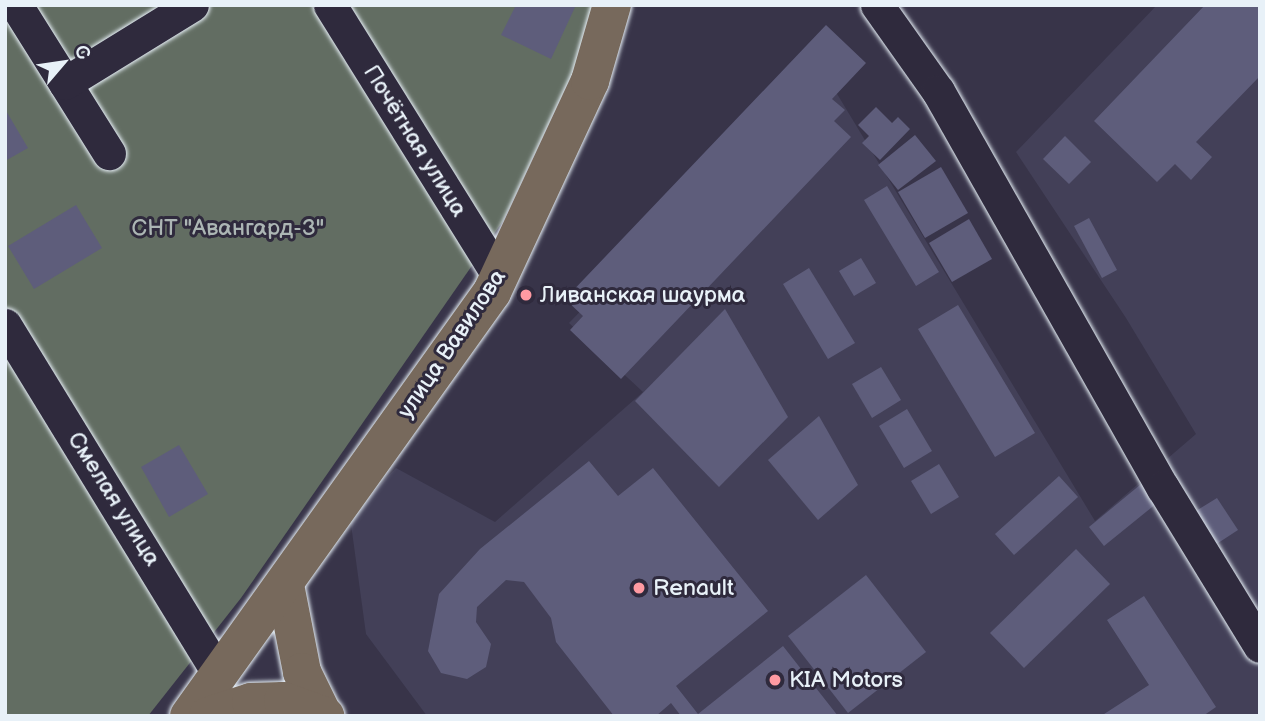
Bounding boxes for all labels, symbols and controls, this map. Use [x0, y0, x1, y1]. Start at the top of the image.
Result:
north arrow [28, 28, 98, 98]
text: С [69, 41, 95, 64]
street label: Почётная улица [357, 60, 473, 222]
park label: СНТ "Авангард-3" [132, 214, 324, 242]
street label: улица Вавилова [392, 264, 512, 424]
place label: Ливанская шаурма [540, 281, 745, 309]
marker: Ливанская шаурма [518, 287, 534, 303]
street label: Смелая улица [62, 427, 166, 571]
place label: Renault [653, 574, 734, 602]
marker: Renault [631, 580, 647, 596]
place label: KIA Motors [789, 666, 903, 694]
marker: KIA Motors [767, 672, 783, 688]

